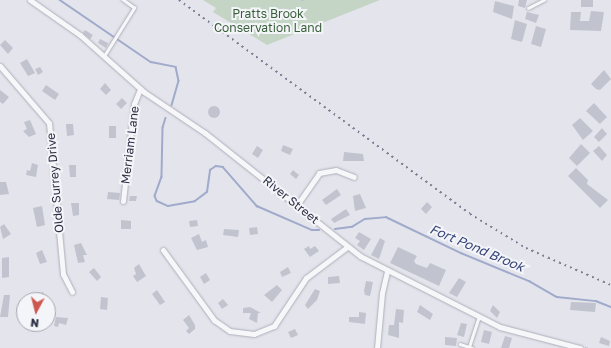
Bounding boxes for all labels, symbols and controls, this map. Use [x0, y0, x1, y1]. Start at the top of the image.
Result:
park label: Pratts Brook Conservation Land [214, 7, 322, 35]
street label: Merriam Lane [118, 105, 142, 185]
street label: Olde Surrey Drive [43, 132, 67, 234]
street label: River Street [260, 173, 322, 227]
water label: Fort Pond Brook [427, 221, 527, 275]
north arrow [16, 292, 56, 332]
text: N [30, 316, 40, 330]

